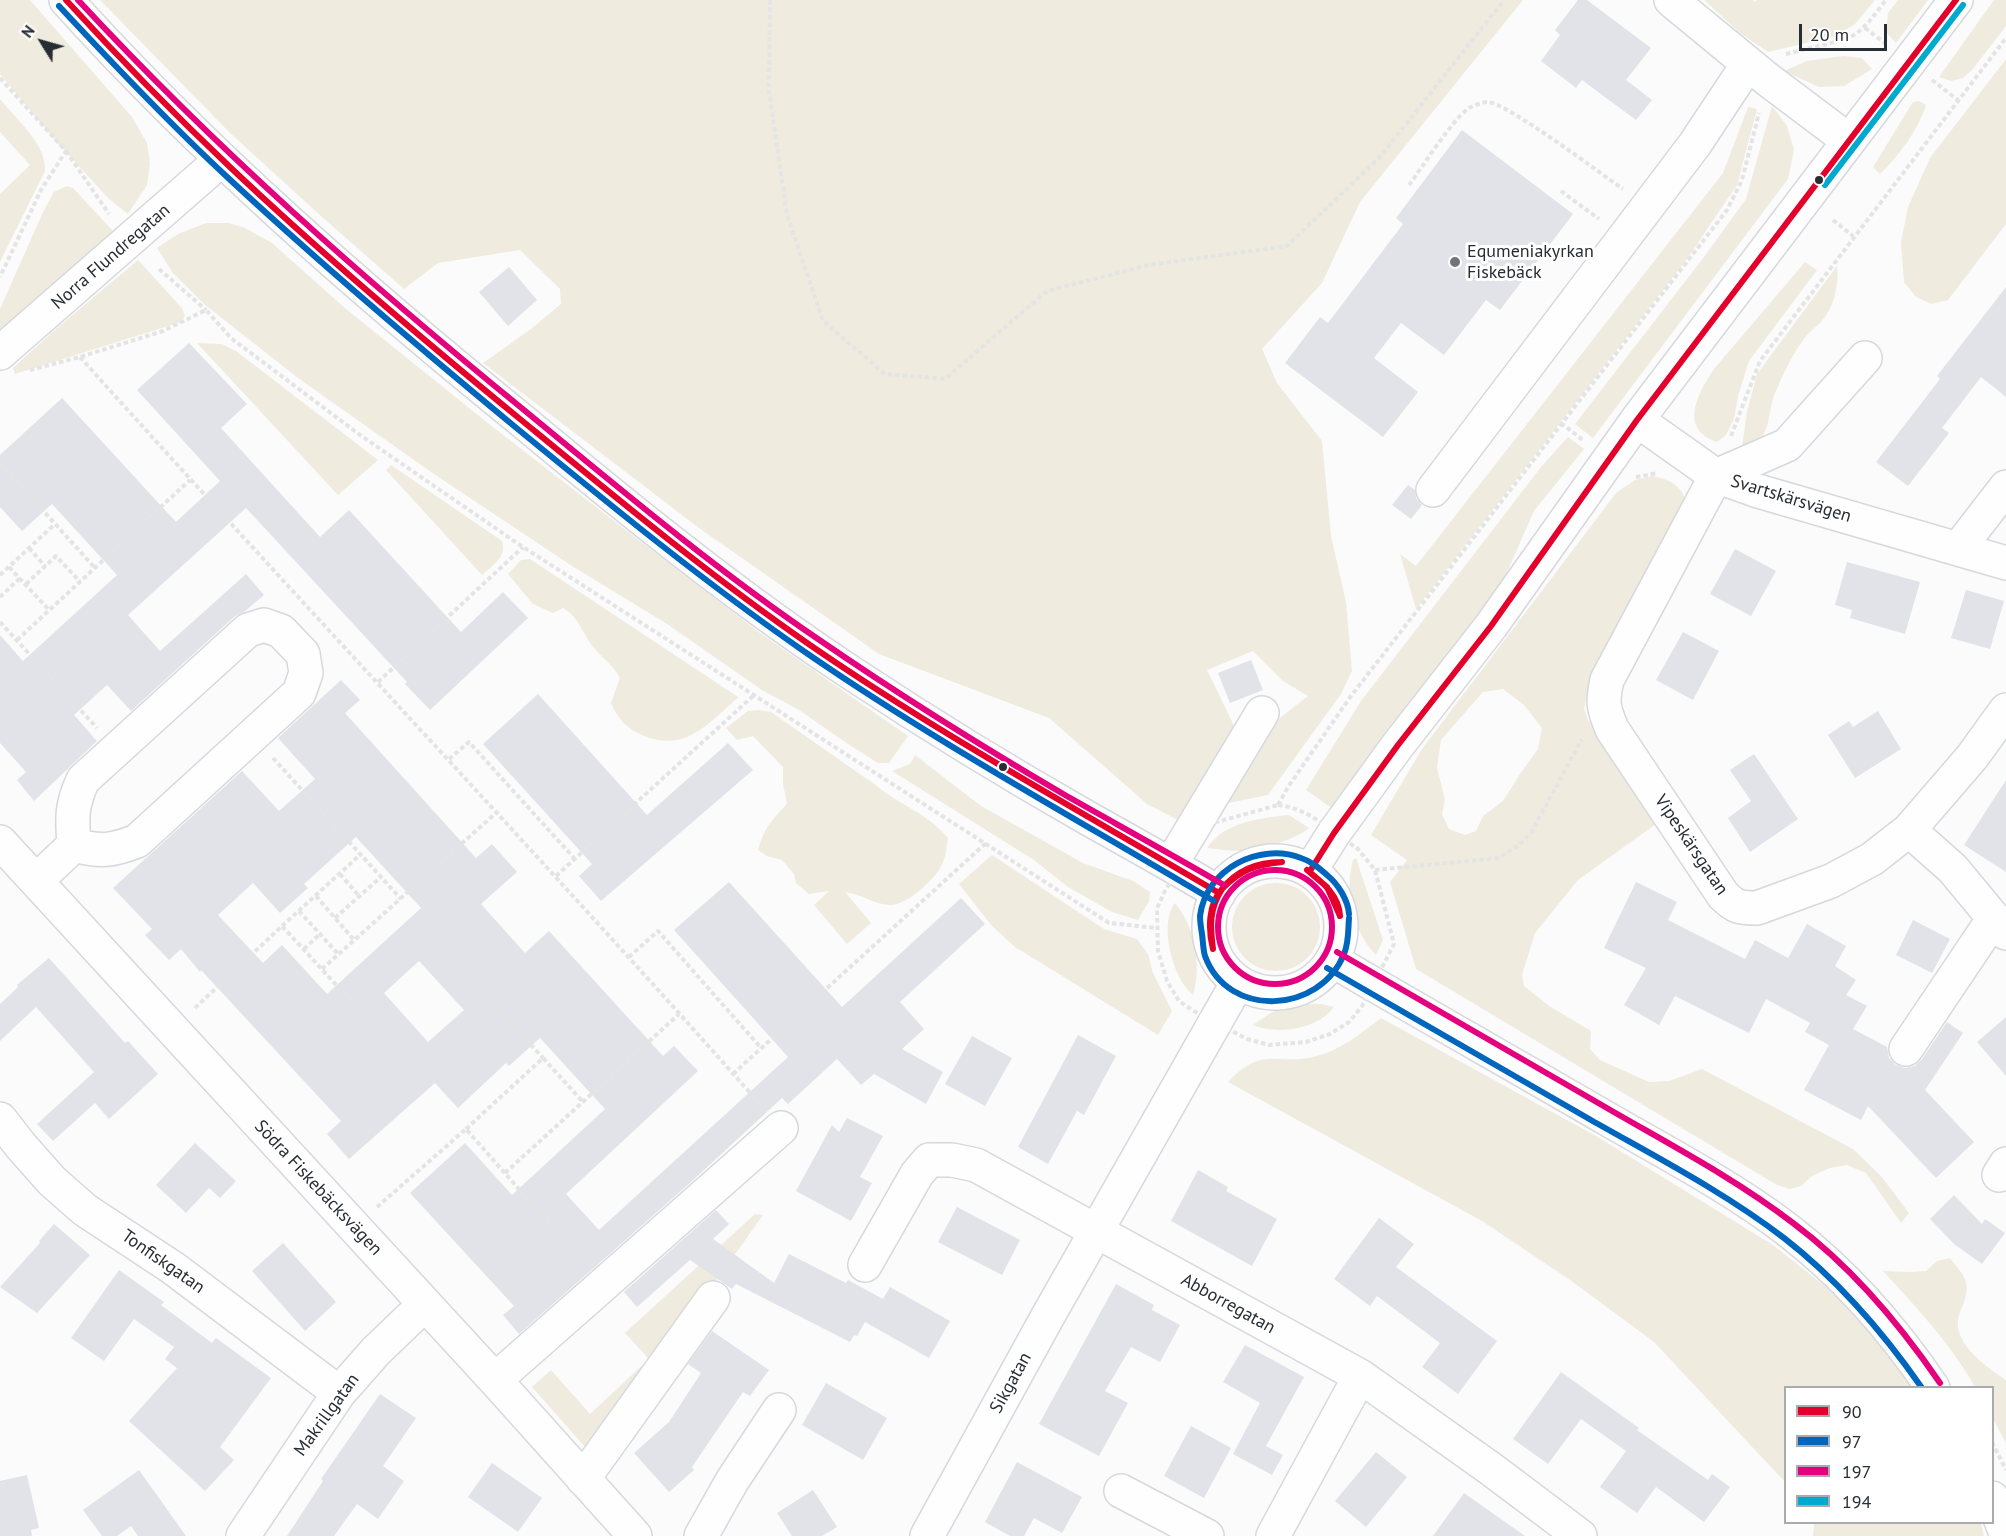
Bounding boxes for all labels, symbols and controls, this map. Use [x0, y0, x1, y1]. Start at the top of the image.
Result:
north arrow [12, 12, 72, 72]
scale bar [1802, 12, 1890, 50]
text: N [16, 21, 39, 41]
text: 20 m [1810, 23, 1849, 46]
unlabelled marker [1813, 174, 1825, 186]
street label: Norra Flundregatan [47, 200, 175, 314]
place label: Equmeniakyrkan Fiskebäck [1467, 241, 1594, 284]
marker: Equmeniakyrkan Fiskebäck [1448, 255, 1462, 269]
street label: Svartskärsvägen [1728, 470, 1854, 528]
unlabelled marker [997, 761, 1009, 773]
street label: Vipeskärsgatan [1650, 791, 1732, 899]
street label: Södra Fiskebäcksvägen [250, 1116, 386, 1260]
street label: Tonfiskgatan [117, 1226, 209, 1298]
street label: Abborregatan [1177, 1269, 1279, 1339]
street label: Sikgatan [985, 1349, 1037, 1417]
street label: Makrillgatan [290, 1370, 364, 1460]
legend [1784, 1386, 1994, 1524]
text: 90 [1842, 1400, 1862, 1423]
text: 97 [1842, 1430, 1862, 1453]
text: 197 [1842, 1460, 1871, 1483]
text: 194 [1842, 1490, 1871, 1513]

